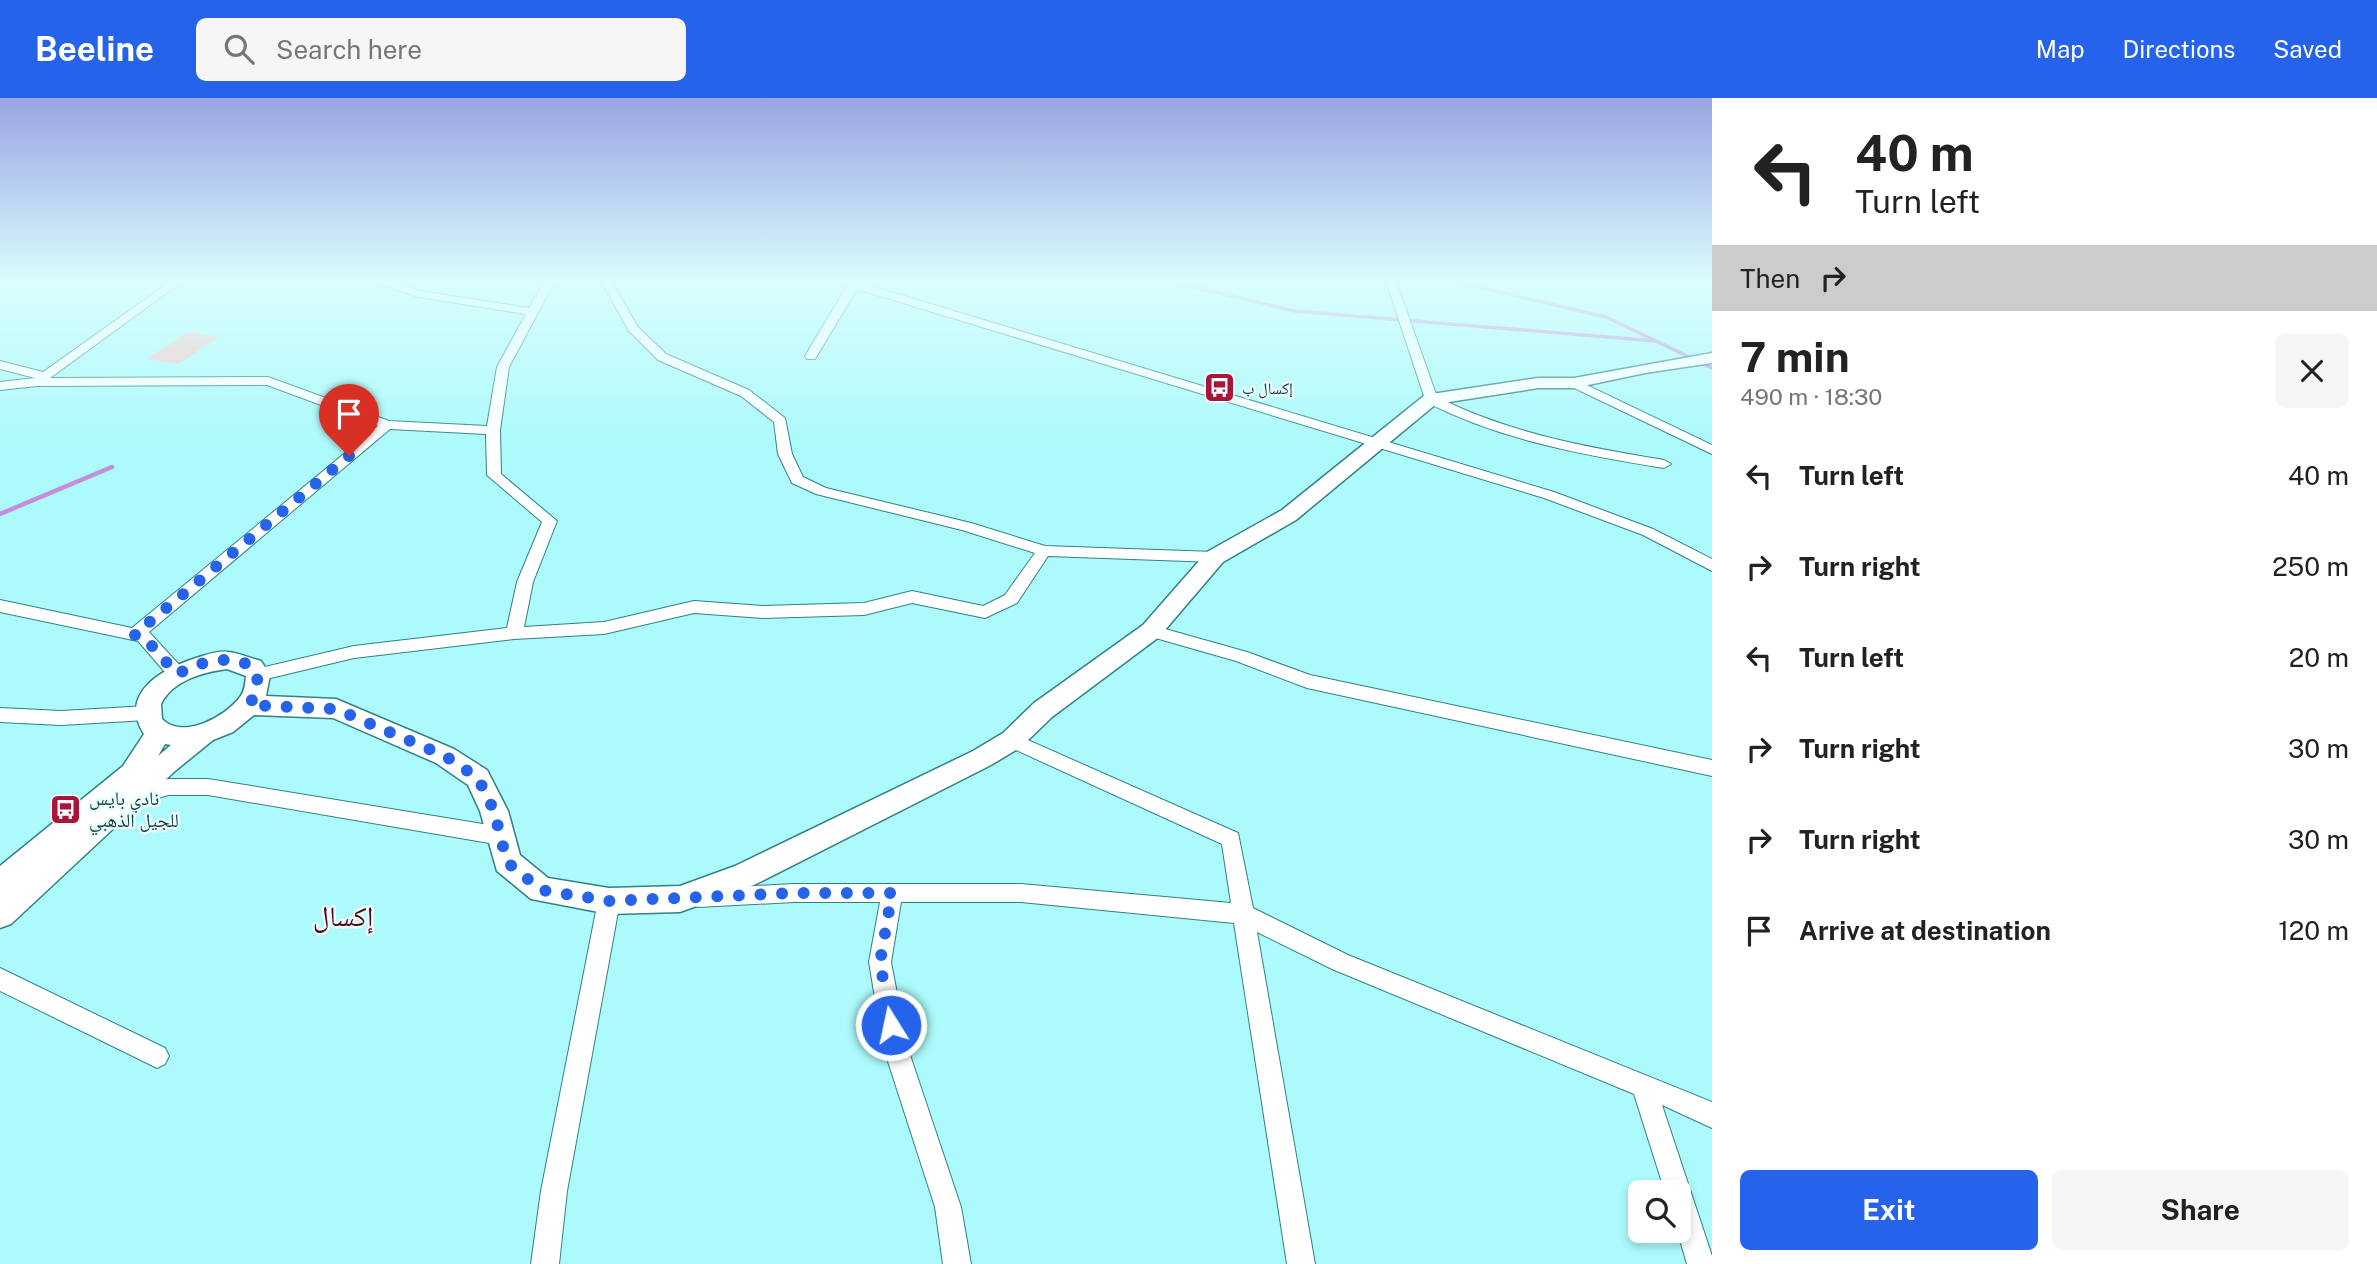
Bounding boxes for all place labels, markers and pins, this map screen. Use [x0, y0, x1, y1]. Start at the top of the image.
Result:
bus stop icon: إكسال ب [1202, 371, 1236, 405]
place label: إكسال ب [1242, 379, 1293, 399]
pin [319, 384, 379, 456]
place label: نادي بايس للجيل الذهبي [89, 787, 179, 836]
bus stop icon: نادي بايس للجيل الذهبي [49, 792, 83, 826]

